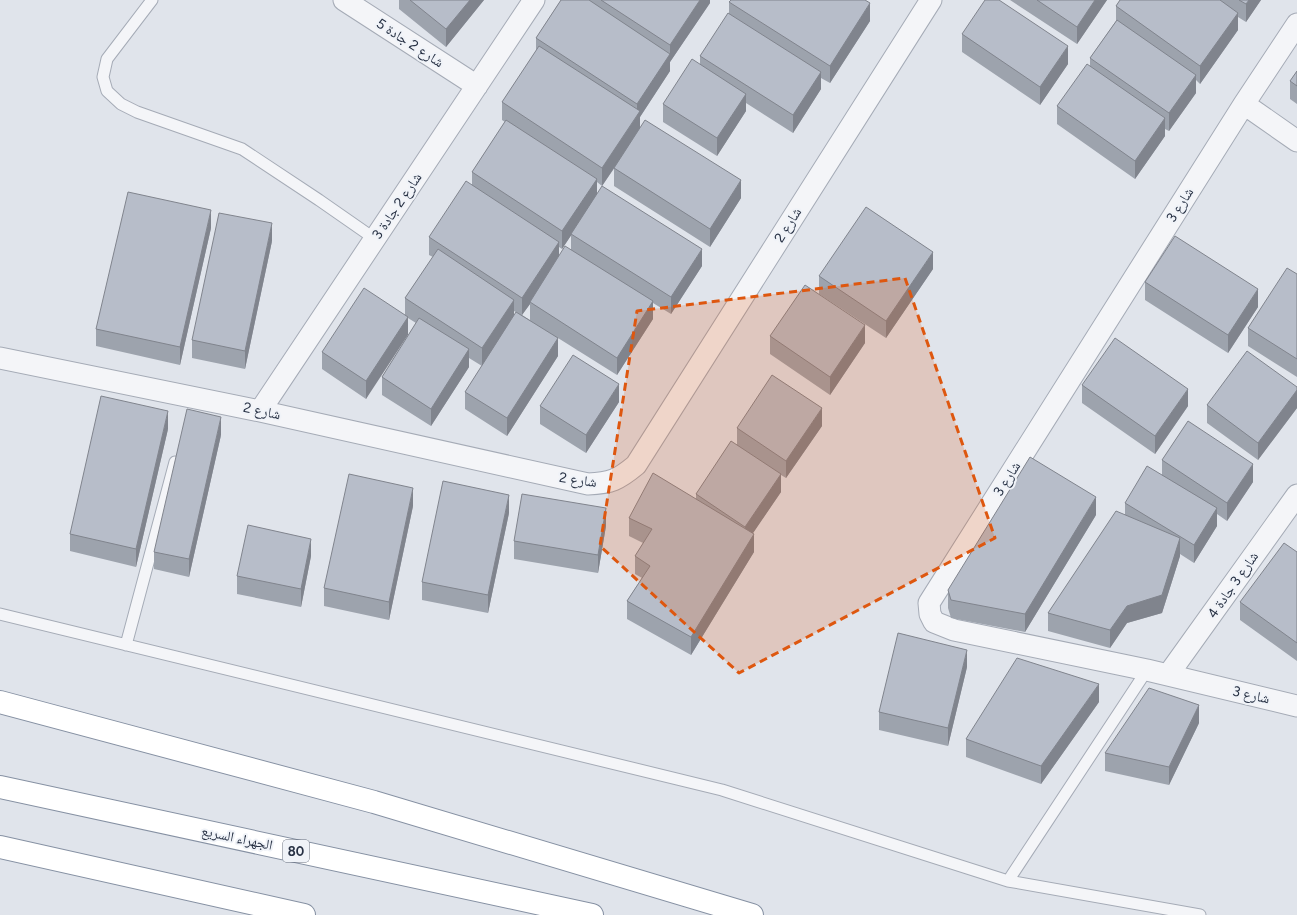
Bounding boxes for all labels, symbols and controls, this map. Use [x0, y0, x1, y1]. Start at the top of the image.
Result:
street label: شارع 2 جادة 5 [373, 15, 447, 72]
street label: شارع 2 جادة 3 [369, 170, 426, 243]
street label: شارع 3 [1163, 185, 1198, 226]
street label: شارع 2 [771, 204, 806, 246]
street label: شارع 2 [241, 399, 282, 424]
street label: شارع 3 [990, 459, 1025, 500]
street label: شارع 2 [558, 469, 598, 492]
street label: شارع 3 جادة 4 [1204, 548, 1263, 622]
street label: شارع 3 [1230, 682, 1271, 708]
street label: الجهراء السريع [200, 822, 274, 855]
road number: 80 [283, 840, 309, 862]

